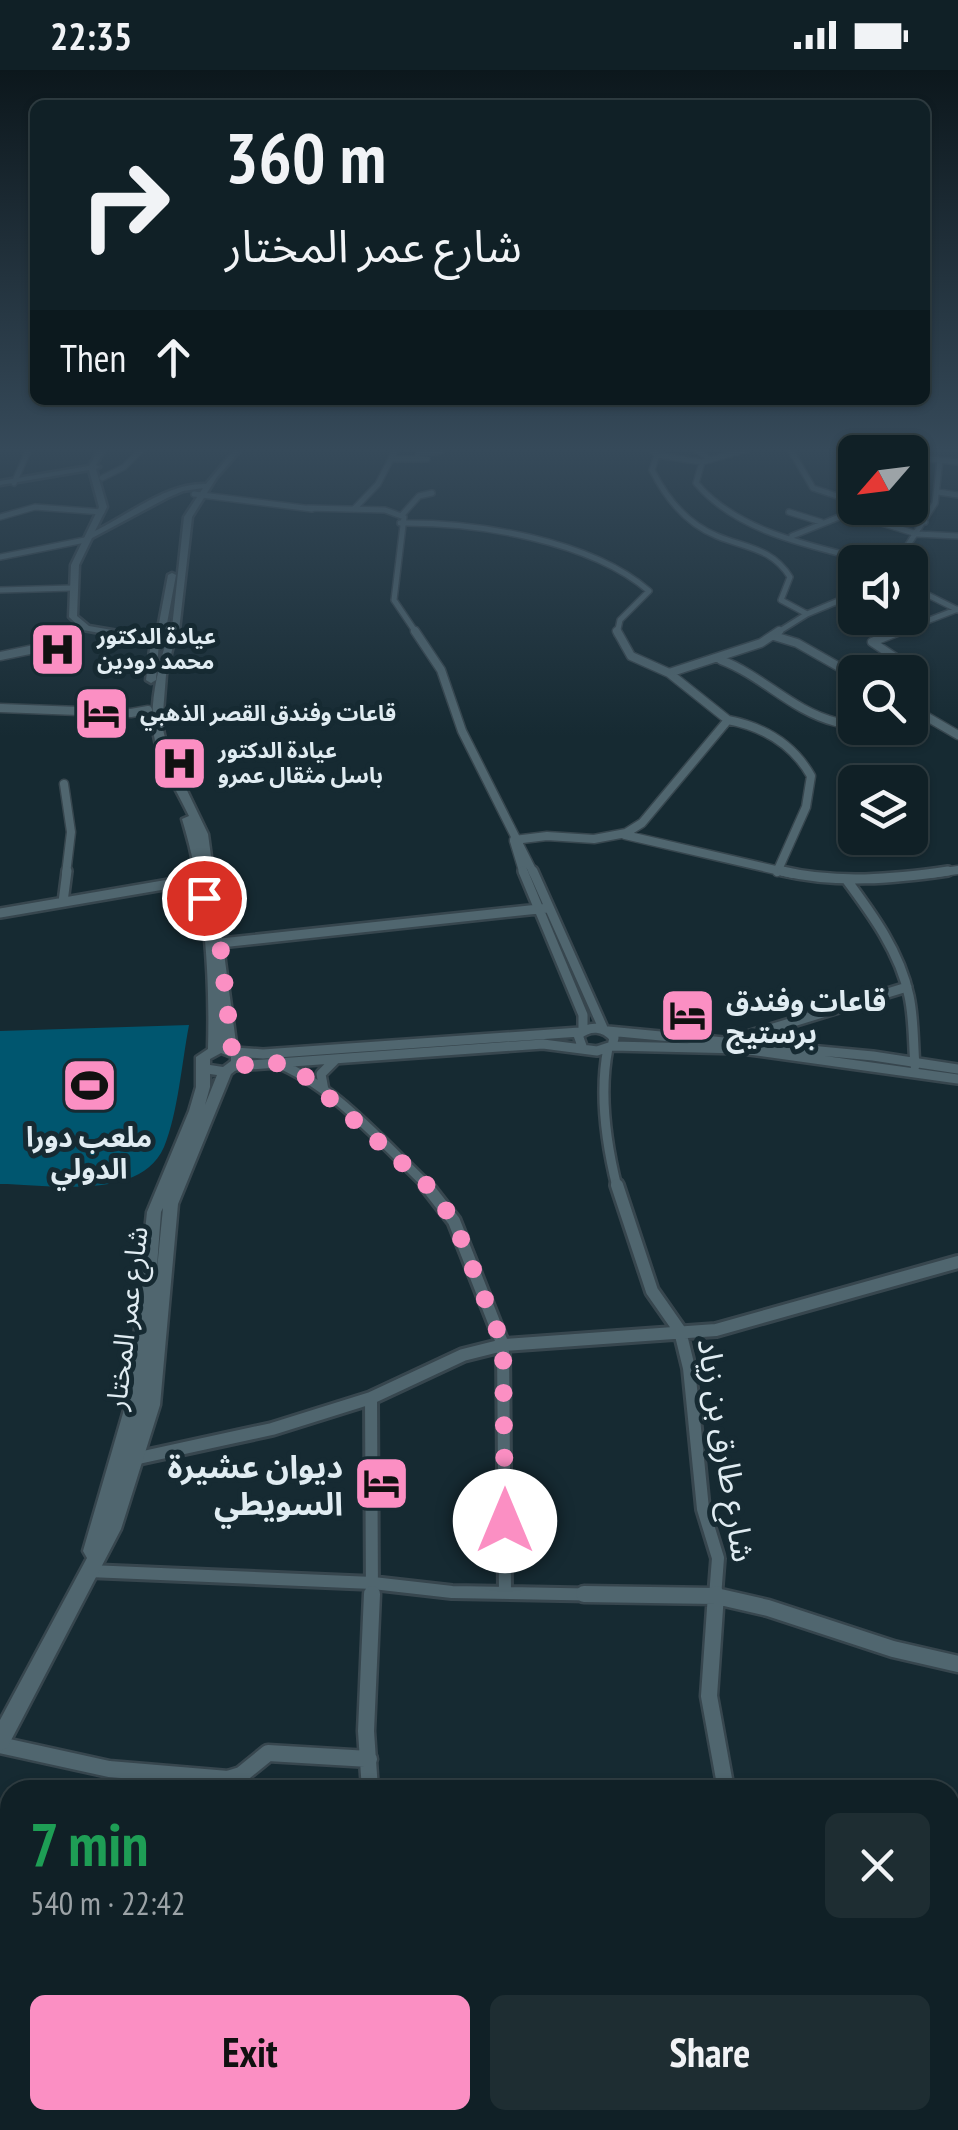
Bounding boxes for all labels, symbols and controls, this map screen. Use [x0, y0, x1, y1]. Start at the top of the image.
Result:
text: 22:35 [50, 11, 132, 60]
text: 360 m [225, 112, 386, 202]
icon: right [60, 140, 190, 270]
text: شارع عمر المختار [225, 216, 522, 274]
icon: ahead [146, 330, 201, 385]
text: Then [60, 333, 126, 382]
north arrow [838, 435, 928, 525]
map controls [838, 435, 928, 855]
button: sound [838, 545, 928, 635]
hospital icon: عيادة الدكتور محمد دودين [28, 619, 88, 679]
place label: عيادة الدكتور محمد دودين [96, 622, 216, 675]
button: search [838, 655, 928, 745]
hotel icon: قاعات وفندق القصر الذهبي [71, 683, 131, 743]
place label: قاعات وفندق القصر الذهبي [140, 699, 396, 731]
hospital icon: عيادة الدكتور باسل مثقال عمرو [149, 733, 209, 793]
place label: عيادة الدكتور باسل مثقال عمرو [217, 736, 383, 789]
button: layers [838, 765, 928, 855]
pin [162, 856, 247, 941]
icon: arrive [177, 871, 232, 926]
place label: قاعات وفندق برستيج [726, 982, 886, 1054]
hotel icon: قاعات وفندق برستيج [657, 986, 717, 1046]
sports icon: ملعب دورا الدولي [59, 1055, 119, 1115]
place label: ملعب دورا الدولي [26, 1118, 152, 1191]
street label: شارع عمر المختار [96, 1224, 159, 1413]
street label: شارع طارق بن زياد [685, 1335, 765, 1566]
place label: ديوان عشيرة السويطي [167, 1445, 343, 1529]
hotel icon: ديوان عشيرة السويطي [352, 1454, 412, 1514]
position arrow [453, 1469, 557, 1573]
text: 7 min [30, 1805, 149, 1883]
button: close [825, 1813, 930, 1918]
text: 540 m · 22:42 [30, 1882, 185, 1924]
button: Exit [30, 1995, 470, 2110]
button: Share [490, 1995, 930, 2110]

